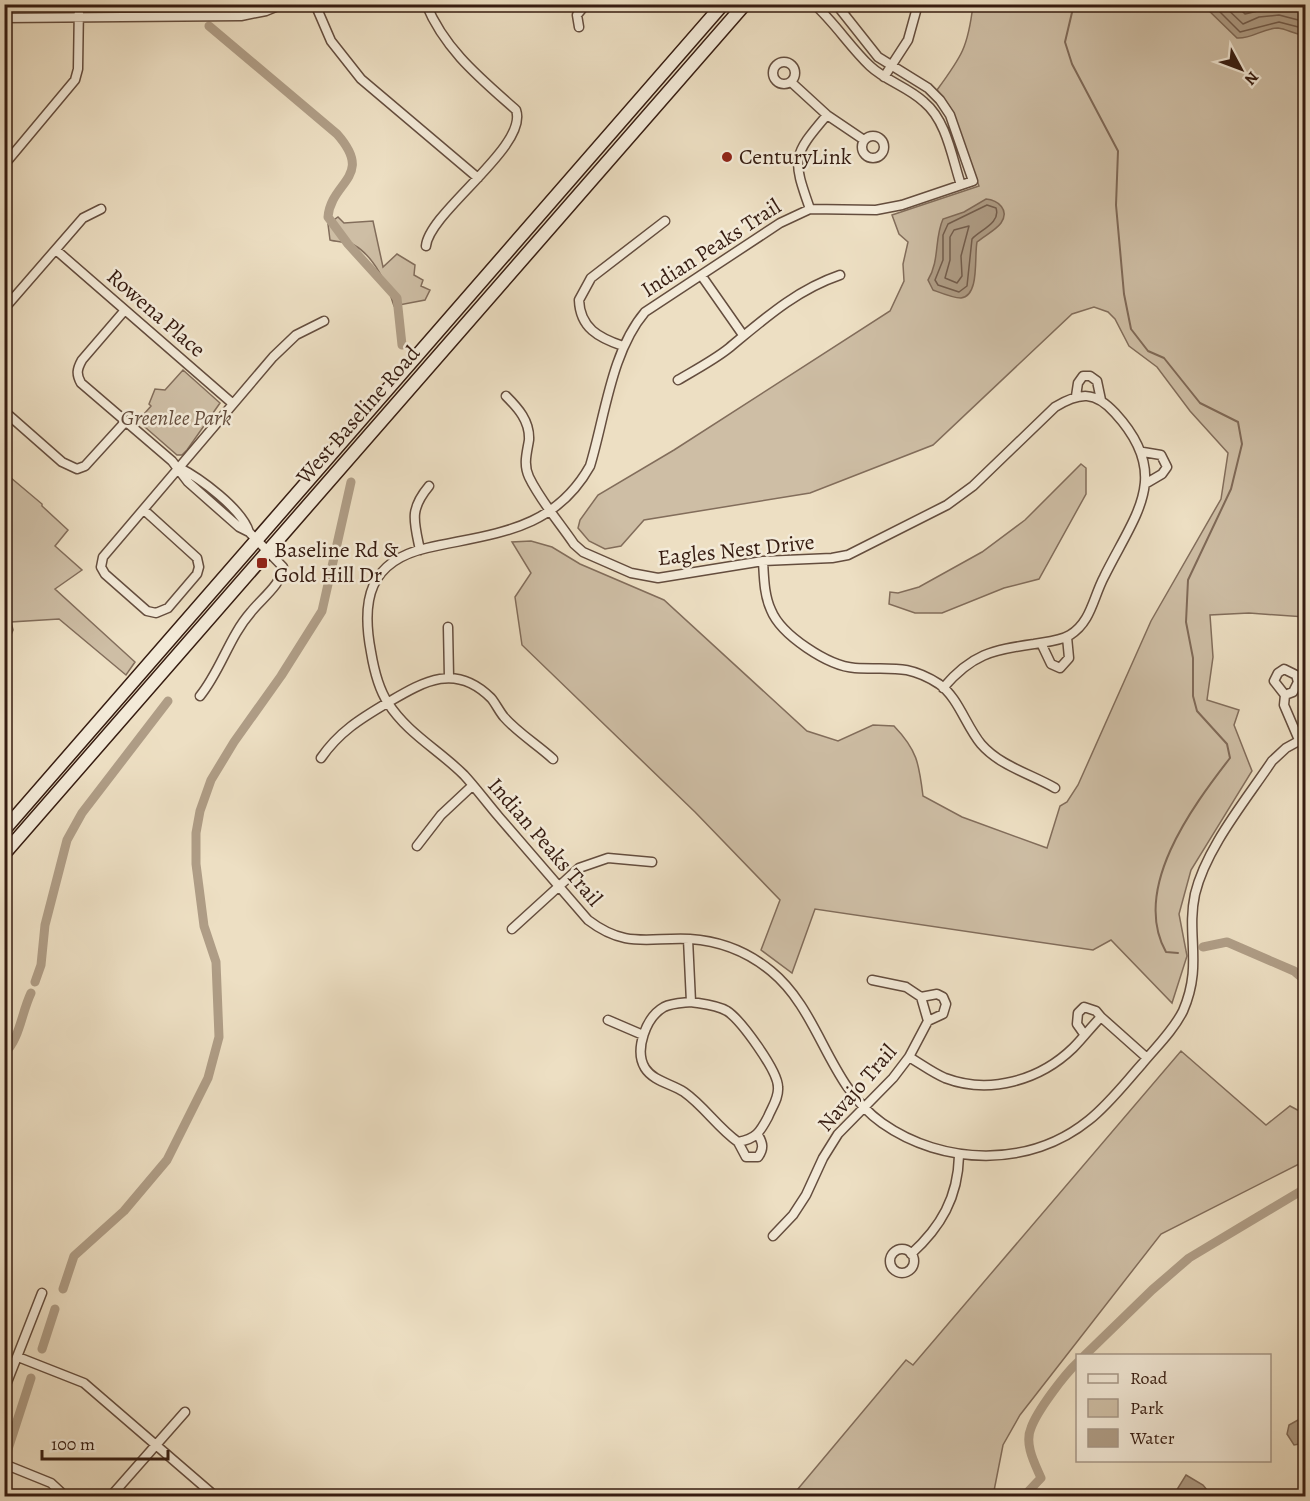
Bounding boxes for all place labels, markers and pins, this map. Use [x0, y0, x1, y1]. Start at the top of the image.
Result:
place label: CenturyLink [739, 142, 852, 172]
marker: CenturyLink [720, 150, 734, 164]
place label: Baseline Rd & Gold Hill Dr [274, 535, 399, 590]
marker: Baseline Rd & Gold Hill Dr [255, 556, 269, 570]

